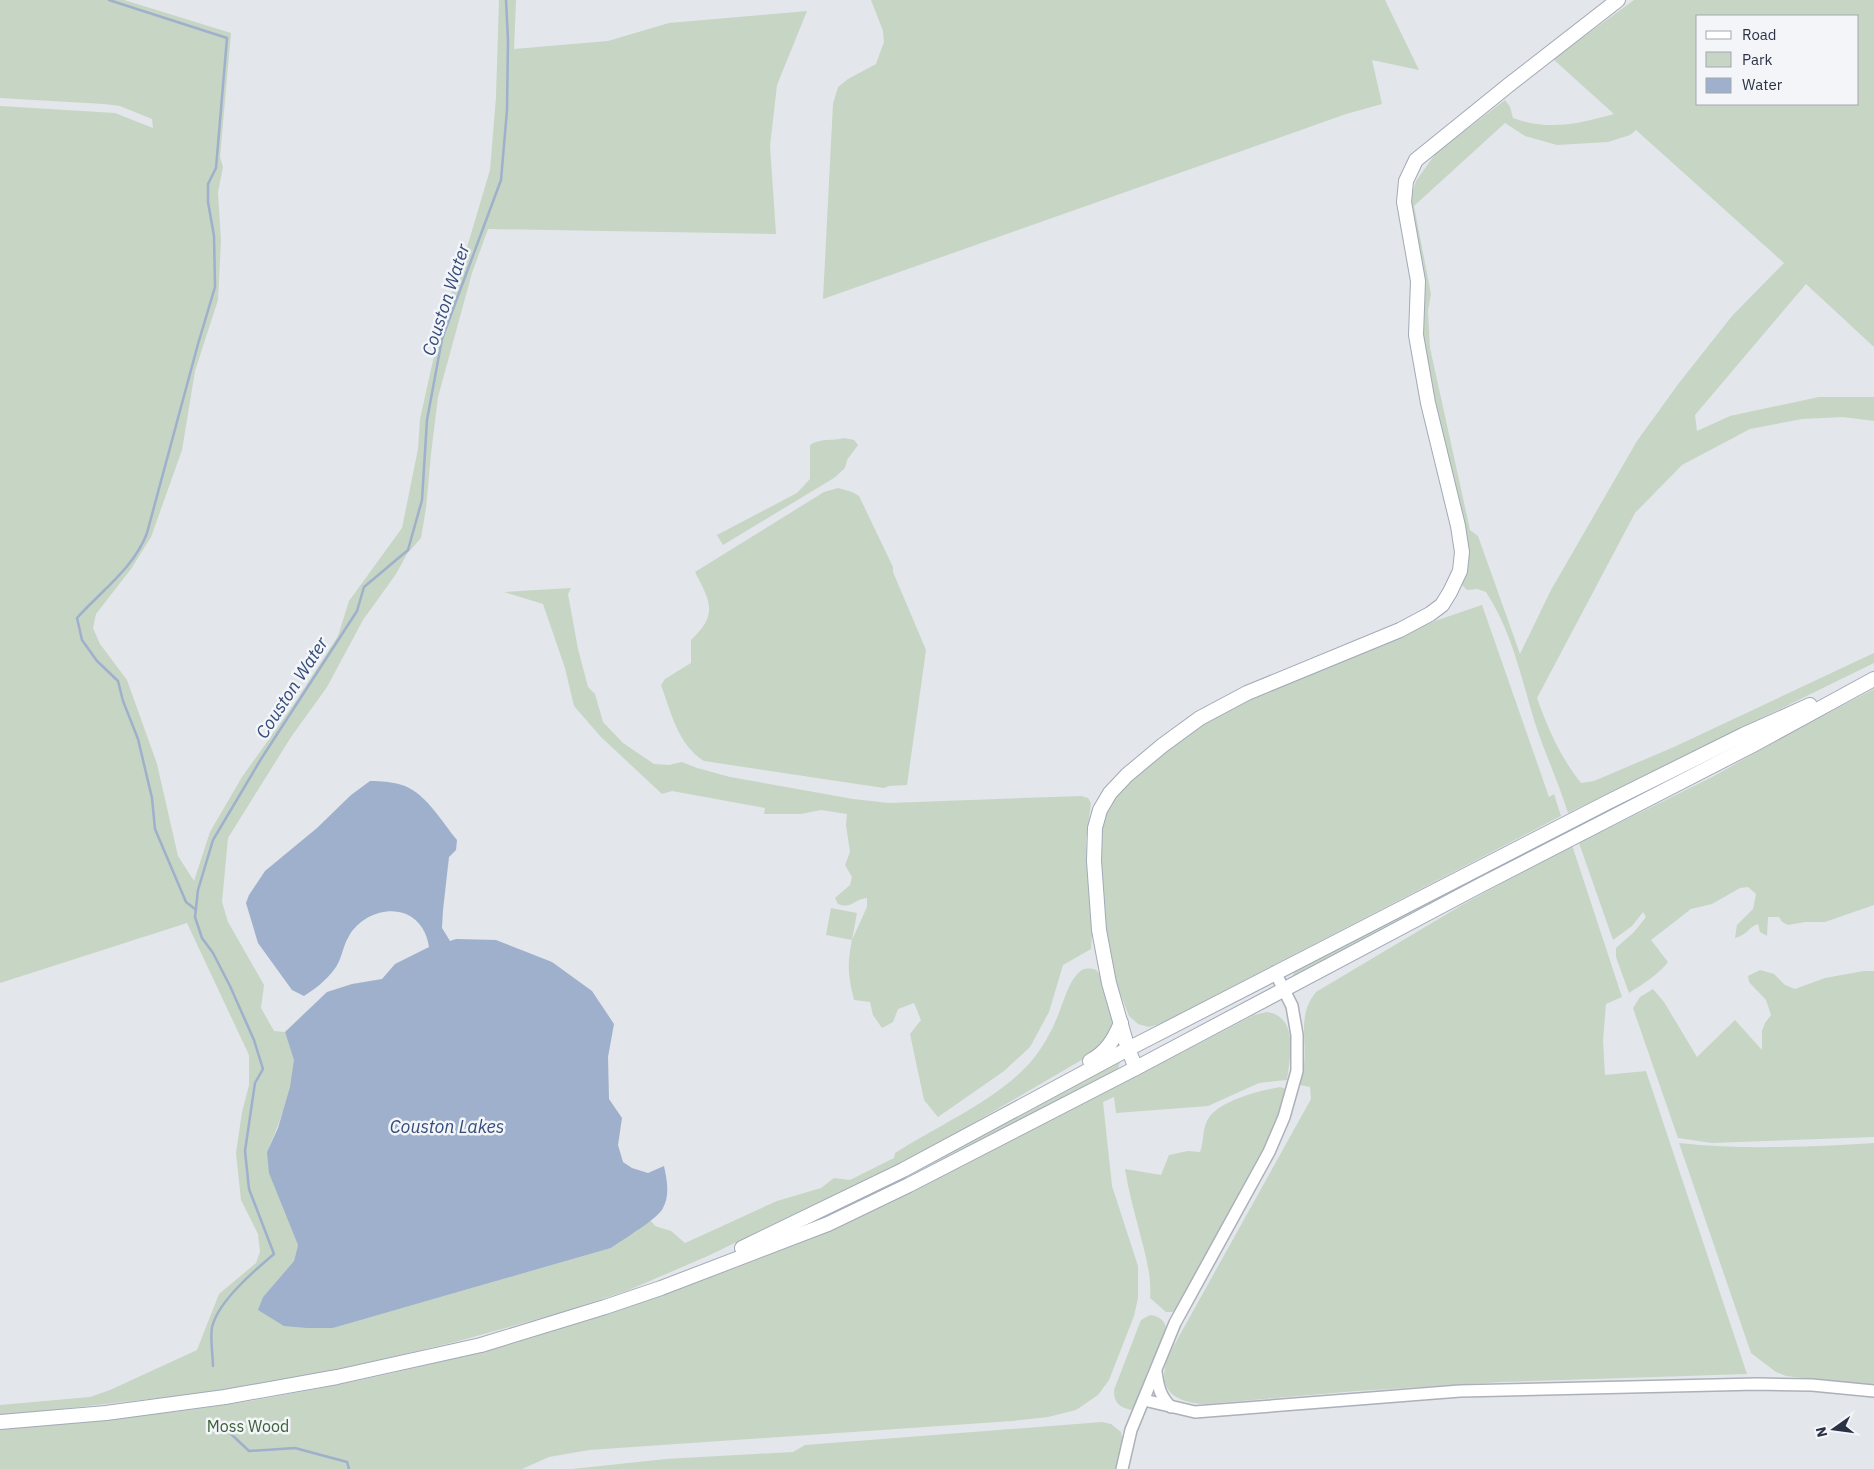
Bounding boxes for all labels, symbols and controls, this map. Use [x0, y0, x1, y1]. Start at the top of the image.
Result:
legend [1696, 15, 1859, 105]
text: Road [1742, 25, 1777, 44]
text: Park [1742, 50, 1772, 69]
text: Water [1742, 75, 1783, 94]
water label: Couston Water [417, 241, 475, 359]
water label: Couston Water [250, 632, 333, 743]
water label: Couston Lakes [390, 1115, 504, 1138]
north arrow [1809, 1404, 1859, 1454]
park label: Moss Wood [207, 1416, 289, 1436]
text: N [1811, 1425, 1831, 1439]

